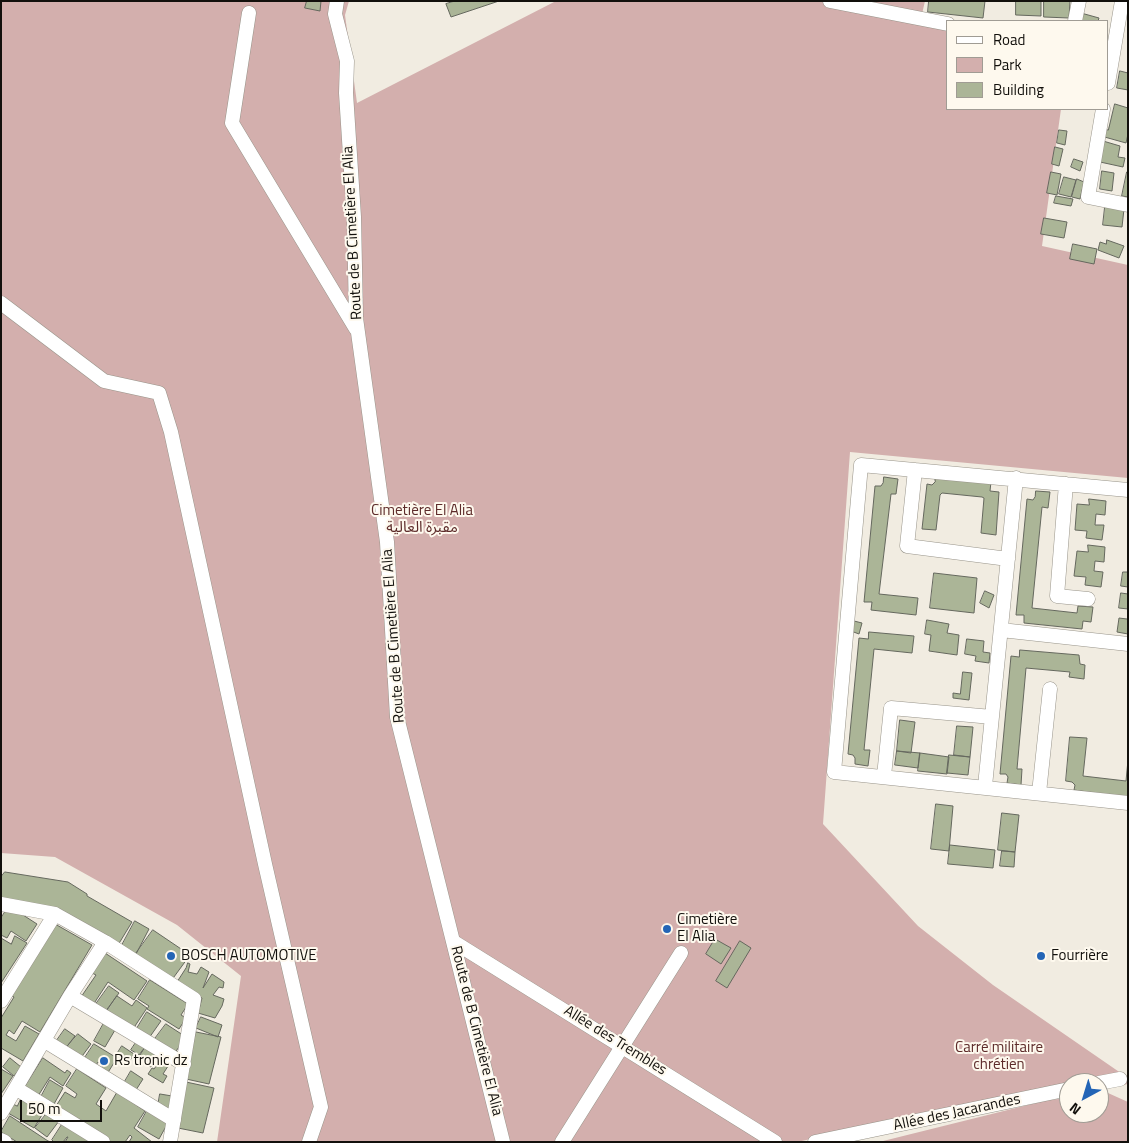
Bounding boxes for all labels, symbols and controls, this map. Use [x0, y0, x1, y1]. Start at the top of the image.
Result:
legend [946, 20, 1109, 110]
text: Road [993, 28, 1025, 51]
text: Park [993, 53, 1022, 76]
text: Building [993, 78, 1044, 101]
street label: Route de B Cimetière El Alia [339, 145, 367, 321]
park label: Cimetière El Alia مقبرة العالية [371, 502, 473, 537]
street label: Route de B Cimetière El Alia [379, 548, 409, 724]
place label: Cimetière El Alia [677, 911, 737, 946]
marker: Cimetière El Alia [661, 923, 673, 935]
street label: Route de B Cimetière El Alia [446, 944, 506, 1118]
place label: BOSCH AUTOMOTIVE [181, 947, 317, 965]
place label: Fourrière [1051, 947, 1108, 965]
marker: BOSCH AUTOMOTIVE [165, 950, 177, 962]
marker: Fourrière [1035, 950, 1047, 962]
street label: Allée des Trembles [560, 1002, 670, 1080]
park label: Carré militaire chrétien [955, 1039, 1043, 1074]
place label: Rs tronic dz [114, 1052, 188, 1070]
marker: Rs tronic dz [98, 1055, 110, 1067]
north arrow [1059, 1073, 1109, 1123]
scale bar [22, 1090, 105, 1122]
street label: Allée des Jacarandes [892, 1091, 1022, 1135]
text: 50 m [28, 1097, 61, 1120]
text: N [1065, 1098, 1085, 1120]

